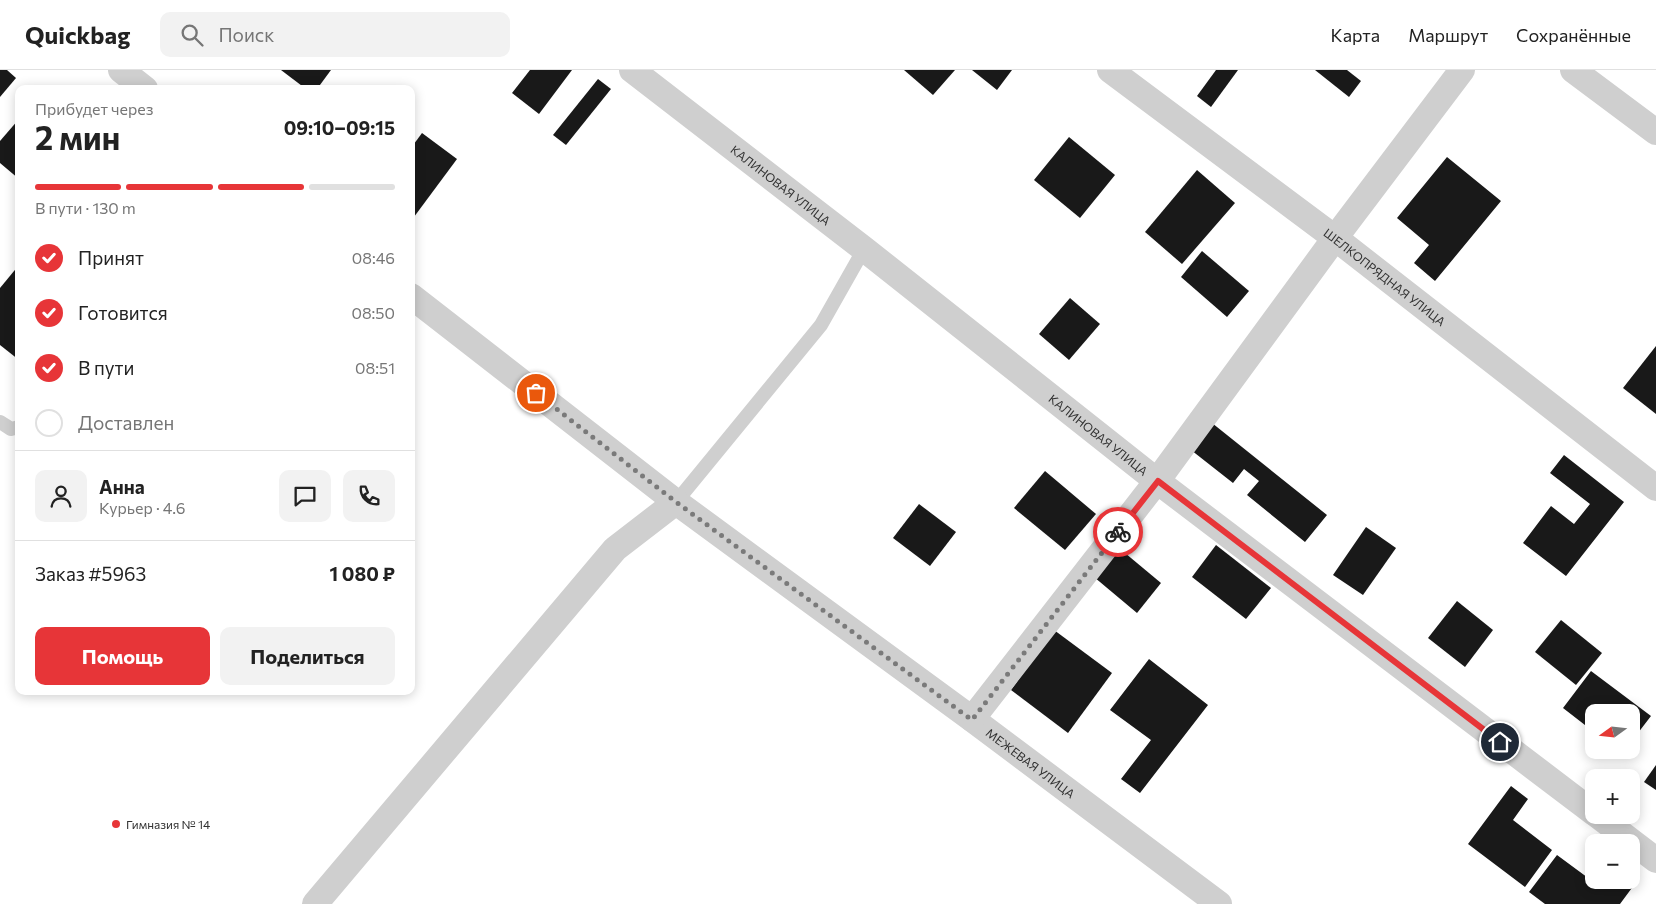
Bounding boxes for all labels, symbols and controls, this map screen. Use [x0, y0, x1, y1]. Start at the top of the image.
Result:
search box [160, 12, 510, 57]
text: Quickbag [25, 20, 130, 49]
icon: search [178, 21, 206, 49]
text: Поиск [218, 23, 274, 46]
text: Карта [1331, 24, 1380, 46]
text: Маршрут [1408, 24, 1488, 46]
text: Сохранённые [1516, 24, 1631, 46]
text: Прибудет через [35, 99, 154, 118]
text: 09:10–09:15 [284, 116, 395, 139]
text: 2 мин [35, 117, 120, 157]
street label: КАЛИНОВАЯ УЛИЦА [728, 142, 833, 228]
text: В пути · 130 m [35, 198, 136, 217]
street label: ШЕЛКОПРЯДНАЯ УЛИЦА [1321, 225, 1448, 329]
icon: check [35, 244, 63, 272]
text: Принят [78, 246, 144, 269]
text: 08:46 [352, 248, 395, 267]
icon: check [35, 299, 63, 327]
text: Готовится [78, 301, 168, 324]
text: 08:50 [351, 303, 395, 322]
icon: check [35, 354, 63, 382]
text: В пути [78, 356, 134, 379]
text: 08:51 [355, 358, 395, 377]
pin [515, 372, 557, 414]
icon: bag [522, 379, 550, 407]
street label: КАЛИНОВАЯ УЛИЦА [1046, 391, 1151, 478]
text: Доставлен [78, 411, 174, 434]
button: person [35, 470, 87, 522]
button: chat [279, 470, 331, 522]
button: phone [343, 470, 395, 522]
text: Анна [99, 475, 145, 498]
text: Курьер · 4.6 [99, 498, 185, 517]
courier [1093, 507, 1143, 557]
icon: bike [1104, 518, 1132, 546]
text: Заказ #5963 [35, 562, 146, 585]
text: 1 080 ₽ [330, 562, 395, 585]
button: Помощь [35, 627, 210, 685]
button: Поделиться [220, 627, 395, 685]
north arrow [1585, 704, 1640, 759]
map controls [1585, 704, 1640, 889]
pin [1479, 721, 1521, 763]
street label: МЕЖЕВАЯ УЛИЦА [984, 725, 1078, 801]
icon: home [1486, 728, 1514, 756]
button: + [1585, 769, 1640, 824]
place label: Гимназия № 14 [126, 817, 210, 831]
marker: Гимназия № 14 [110, 818, 122, 830]
button: − [1585, 834, 1640, 889]

